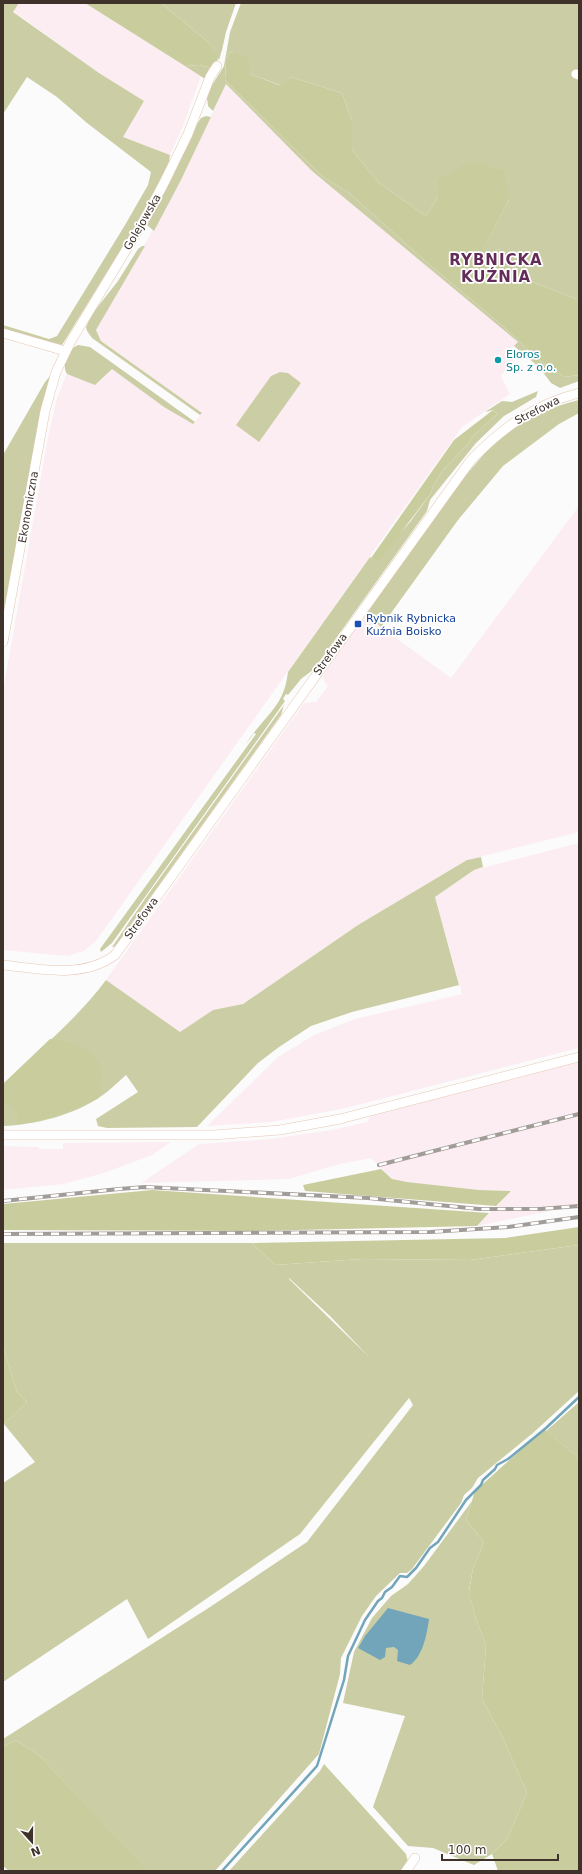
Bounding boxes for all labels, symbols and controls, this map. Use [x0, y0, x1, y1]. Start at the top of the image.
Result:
street label: Golejowska [121, 192, 164, 253]
district label: RYBNICKA KUŹNIA [449, 251, 543, 286]
place label: Eloros Sp. z o.o. [506, 348, 556, 374]
marker: Eloros Sp. z o.o. [493, 355, 503, 365]
street label: Strefowa [513, 394, 562, 427]
street label: Ekonomiczna [16, 470, 41, 544]
place label: Rybnik Rybnicka Kuźnia Boisko [366, 612, 456, 638]
marker: Rybnik Rybnicka Kuźnia Boisko [353, 619, 363, 629]
street label: Strefowa [311, 631, 350, 678]
street label: Strefowa [122, 895, 161, 942]
north arrow [12, 1822, 52, 1862]
scale bar [442, 1836, 558, 1862]
text: N [29, 1843, 42, 1859]
text: 100 m [448, 1843, 486, 1857]

